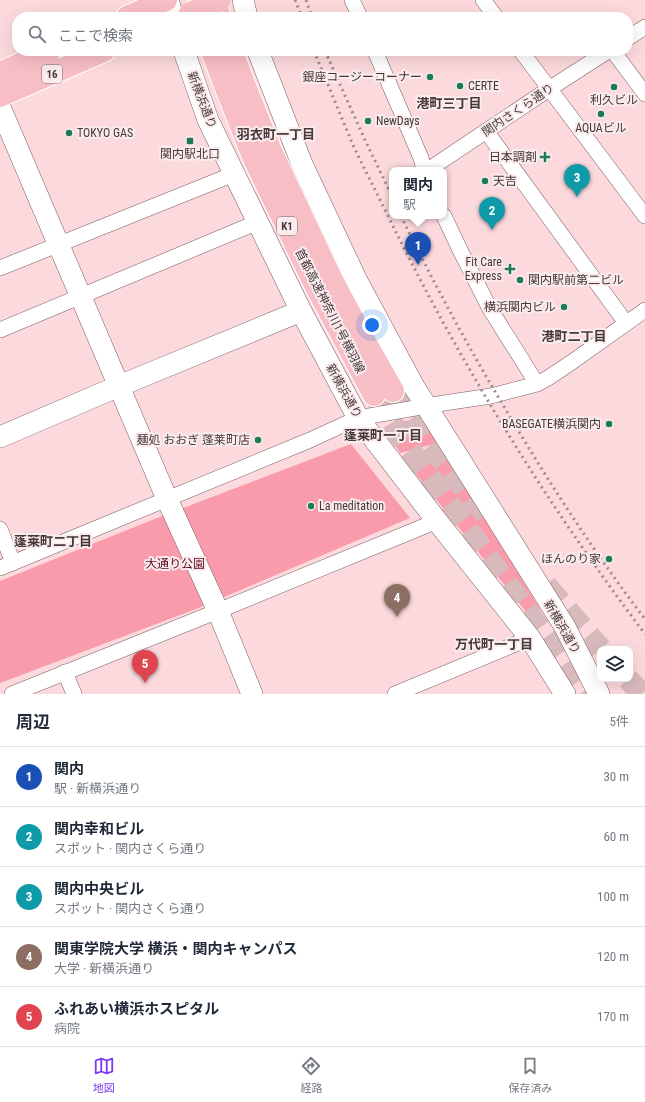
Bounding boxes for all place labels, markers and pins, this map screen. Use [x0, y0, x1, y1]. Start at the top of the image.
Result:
place label: 銀座コージーコーナー [302, 70, 422, 84]
marker: 銀座コージーコーナー [425, 72, 435, 82]
place label: CERTE [468, 79, 499, 93]
marker: CERTE [455, 81, 465, 91]
marker: 利久ビル [609, 82, 619, 92]
place label: 利久ビル [590, 93, 638, 107]
marker: AQUAビル [596, 109, 606, 119]
place label: NewDays [376, 114, 420, 128]
marker: NewDays [363, 116, 373, 126]
place label: AQUAビル [575, 121, 627, 135]
place label: TOKYO GAS [77, 126, 133, 140]
marker: TOKYO GAS [64, 128, 74, 138]
marker: 関内駅北口 [185, 136, 195, 146]
place label: 関内駅北口 [160, 147, 220, 161]
place label: 日本調剤 [489, 150, 537, 164]
marker: 日本調剤 [540, 152, 550, 162]
pin: 3 [564, 164, 590, 197]
place label: 天吉 [493, 174, 517, 188]
marker: 天吉 [480, 176, 490, 186]
pin: 2 [479, 197, 505, 230]
pin: 1 [405, 232, 431, 265]
place label: Fit Care Express [465, 255, 502, 283]
marker: Fit Care Express [505, 264, 515, 274]
place label: 関内駅前第二ビル [528, 273, 624, 287]
marker: 関内駅前第二ビル [515, 275, 525, 285]
place label: 横浜関内ビル [484, 300, 556, 314]
marker: 横浜関内ビル [559, 302, 569, 312]
place label: BASEGATE横浜関内 [502, 417, 601, 431]
marker: BASEGATE横浜関内 [604, 419, 614, 429]
place label: 麺処 おおぎ 蓬莱町店 [136, 433, 250, 447]
marker: 麺処 おおぎ 蓬莱町店 [253, 435, 263, 445]
place label: La meditation [319, 499, 384, 513]
marker: La meditation [306, 501, 316, 511]
place label: ほんのり家 [541, 552, 601, 566]
marker: ほんのり家 [604, 554, 614, 564]
pin: 4 [384, 584, 410, 617]
pin: 5 [132, 650, 158, 683]

